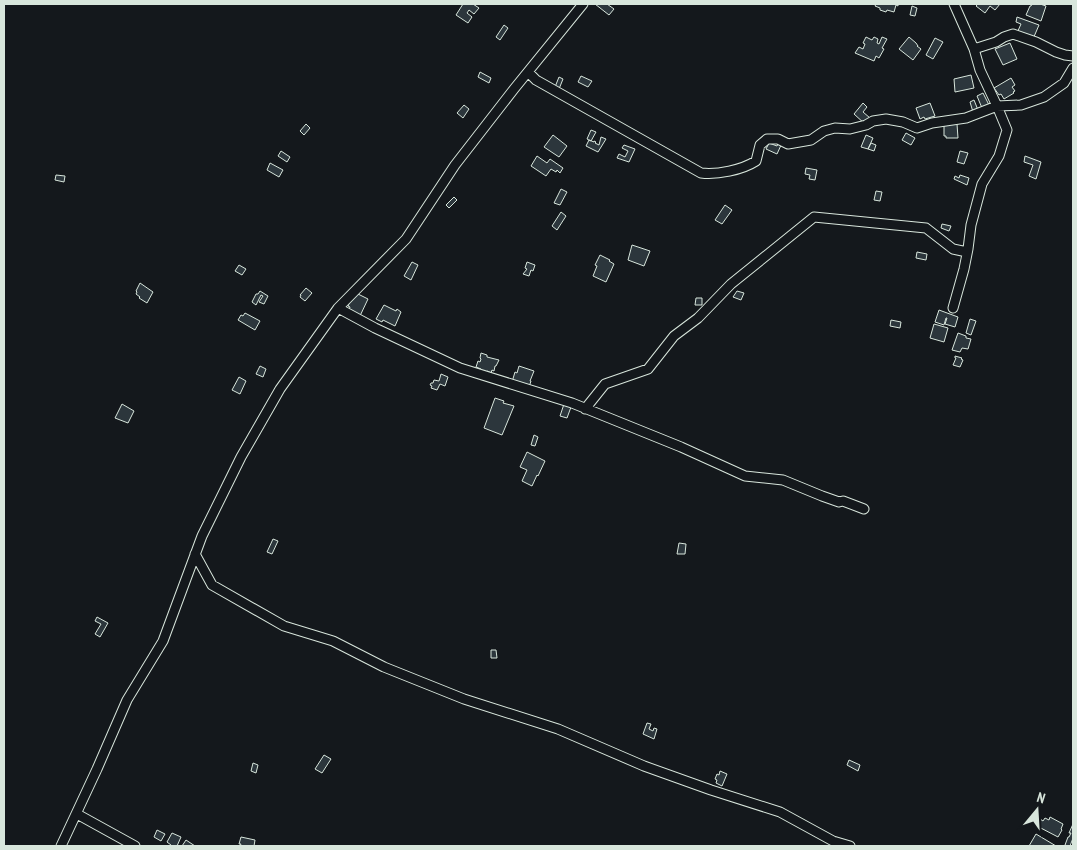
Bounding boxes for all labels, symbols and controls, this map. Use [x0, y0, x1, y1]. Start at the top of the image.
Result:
north arrow [1012, 785, 1062, 835]
text: N [1035, 788, 1047, 807]

